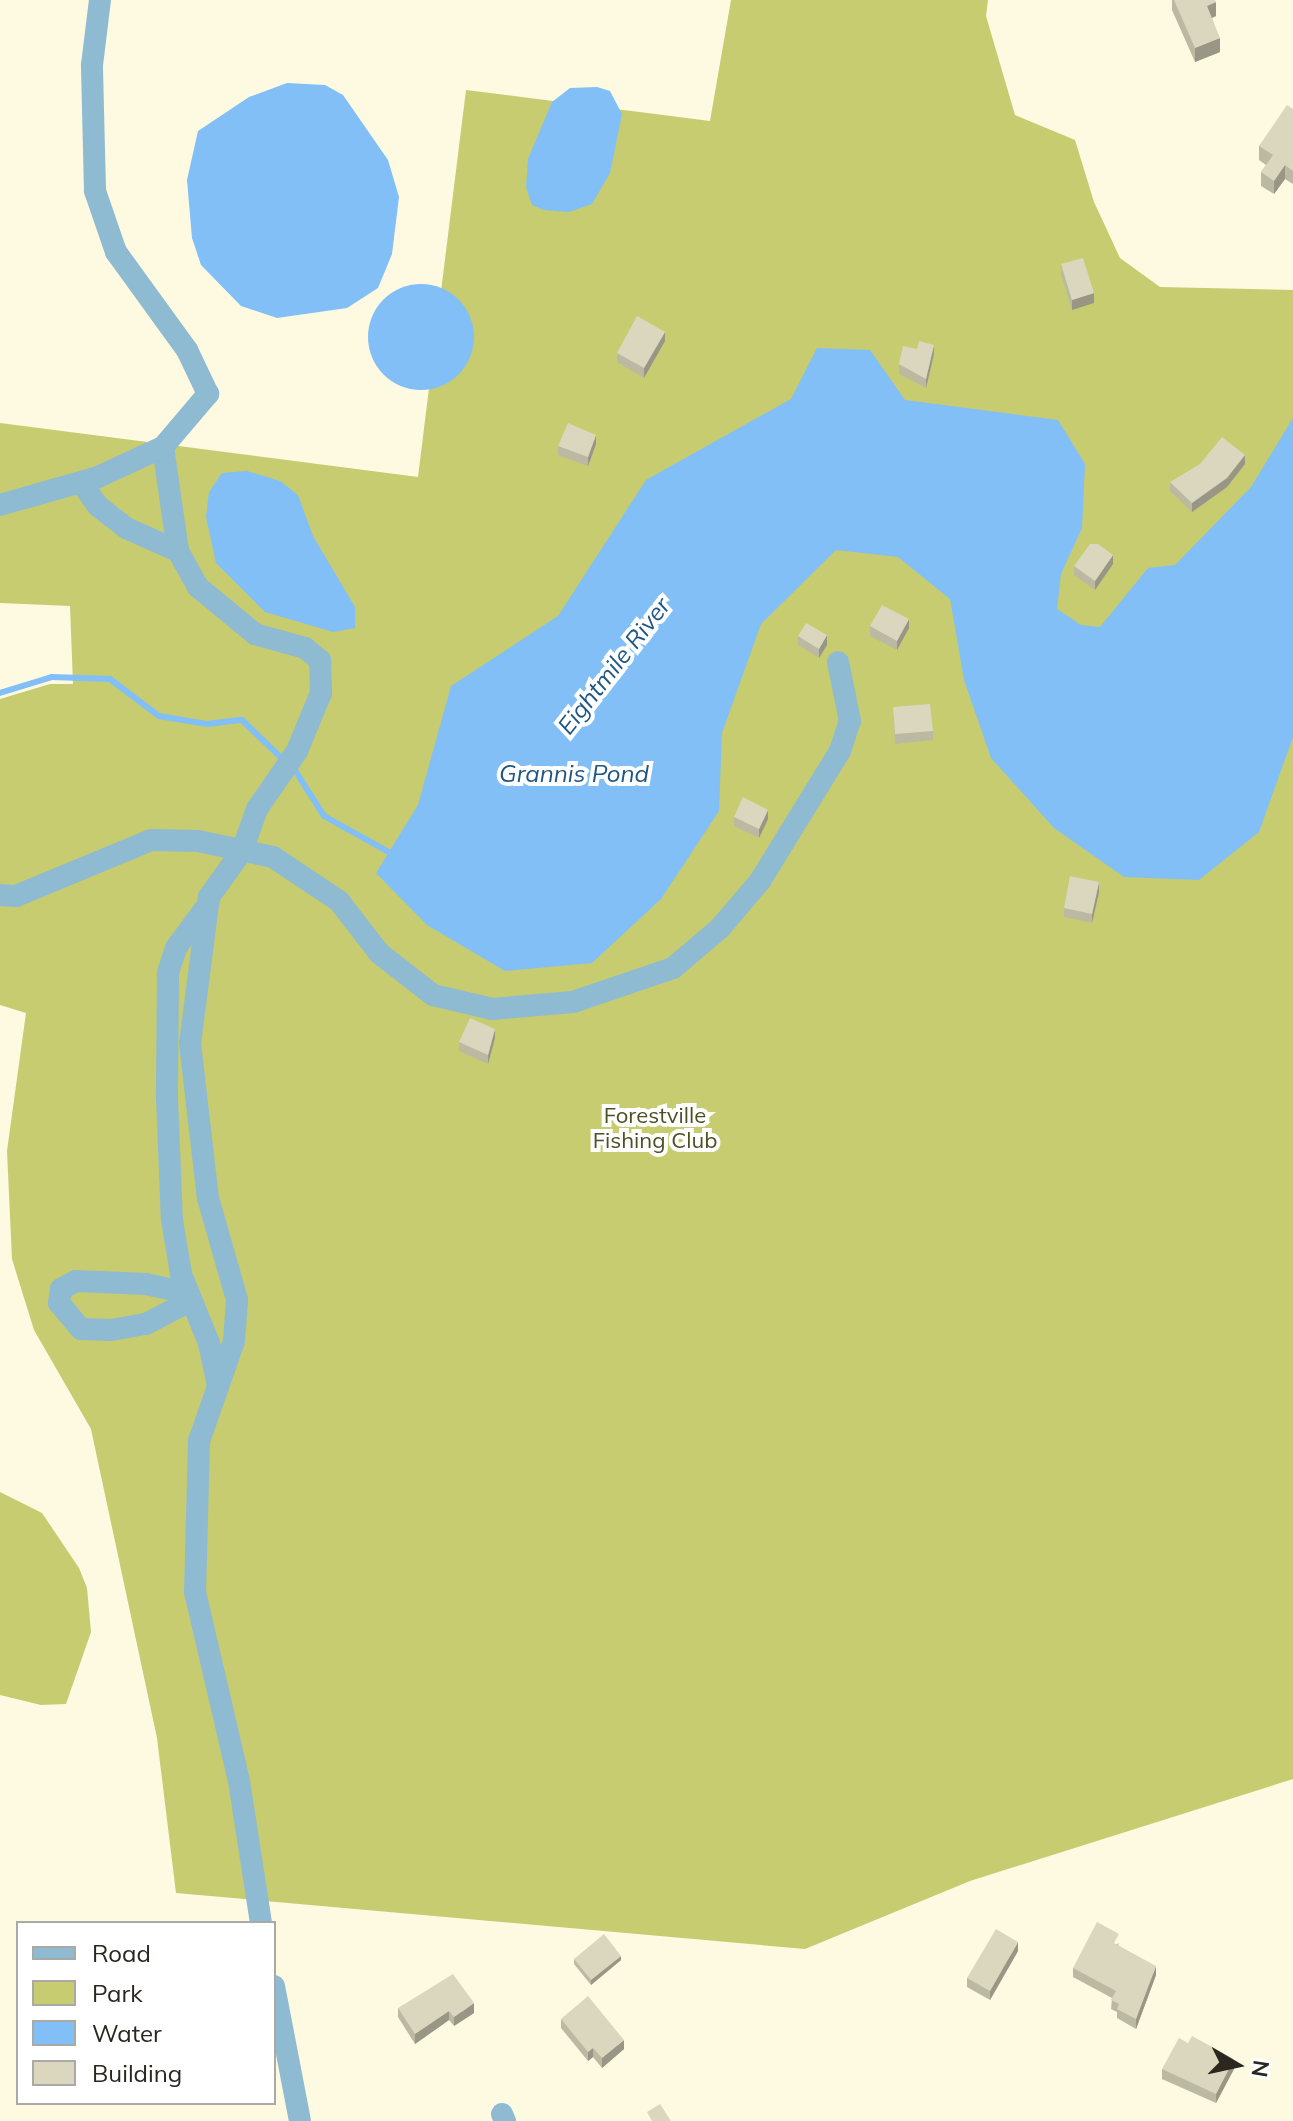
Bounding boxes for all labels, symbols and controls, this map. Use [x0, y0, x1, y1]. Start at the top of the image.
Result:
water label: Eightmile River [552, 592, 676, 740]
water label: Grannis Pond [499, 760, 649, 788]
park label: Forestville Fishing Club [593, 1102, 717, 1154]
legend [16, 1921, 276, 2105]
text: Road [92, 1938, 151, 1968]
text: Park [92, 1978, 143, 2008]
text: Water [92, 2018, 162, 2048]
north arrow [1197, 2025, 1277, 2105]
text: Building [92, 2058, 182, 2088]
text: N [1246, 2058, 1276, 2079]

